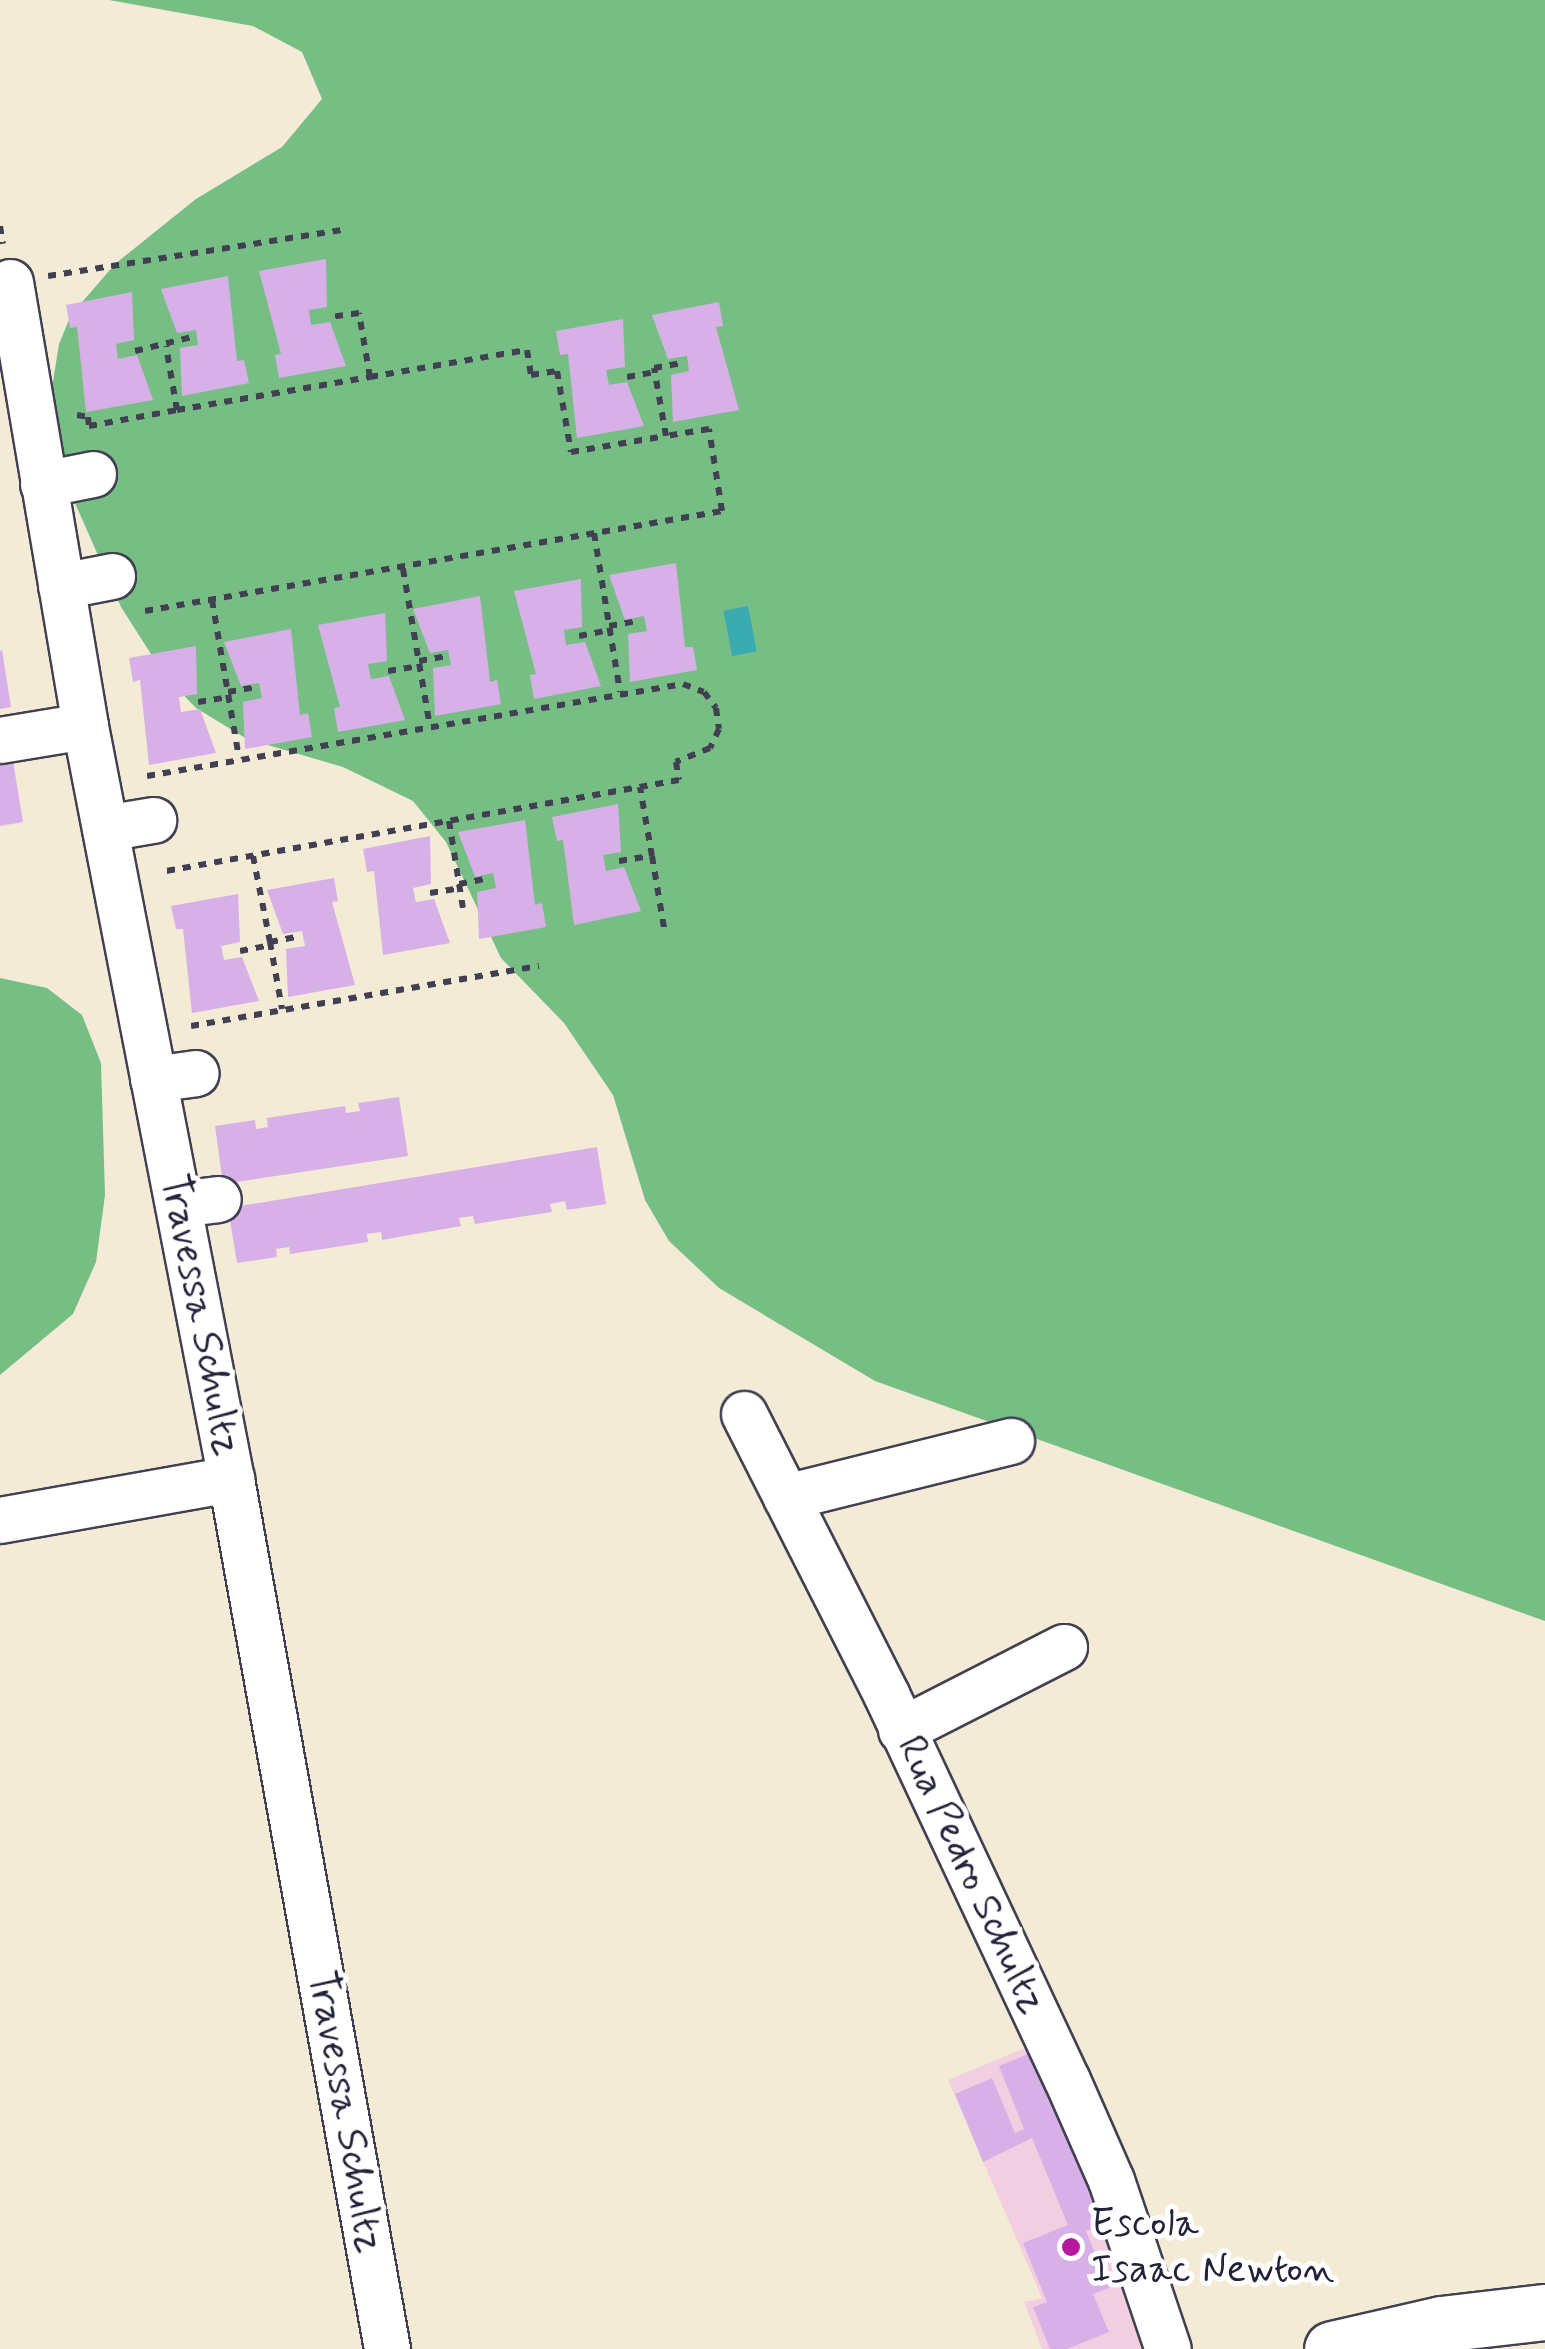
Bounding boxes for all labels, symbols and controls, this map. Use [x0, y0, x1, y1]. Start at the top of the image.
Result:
street label: Travessa Schultz [149, 1170, 251, 1460]
street label: Rua Pedro Schultz [886, 1729, 1056, 2021]
street label: Travessa Schultz [297, 1967, 393, 2257]
place label: Escola Isaac Newton [1091, 2200, 1326, 2294]
marker: Escola Isaac Newton [1060, 2236, 1082, 2258]

